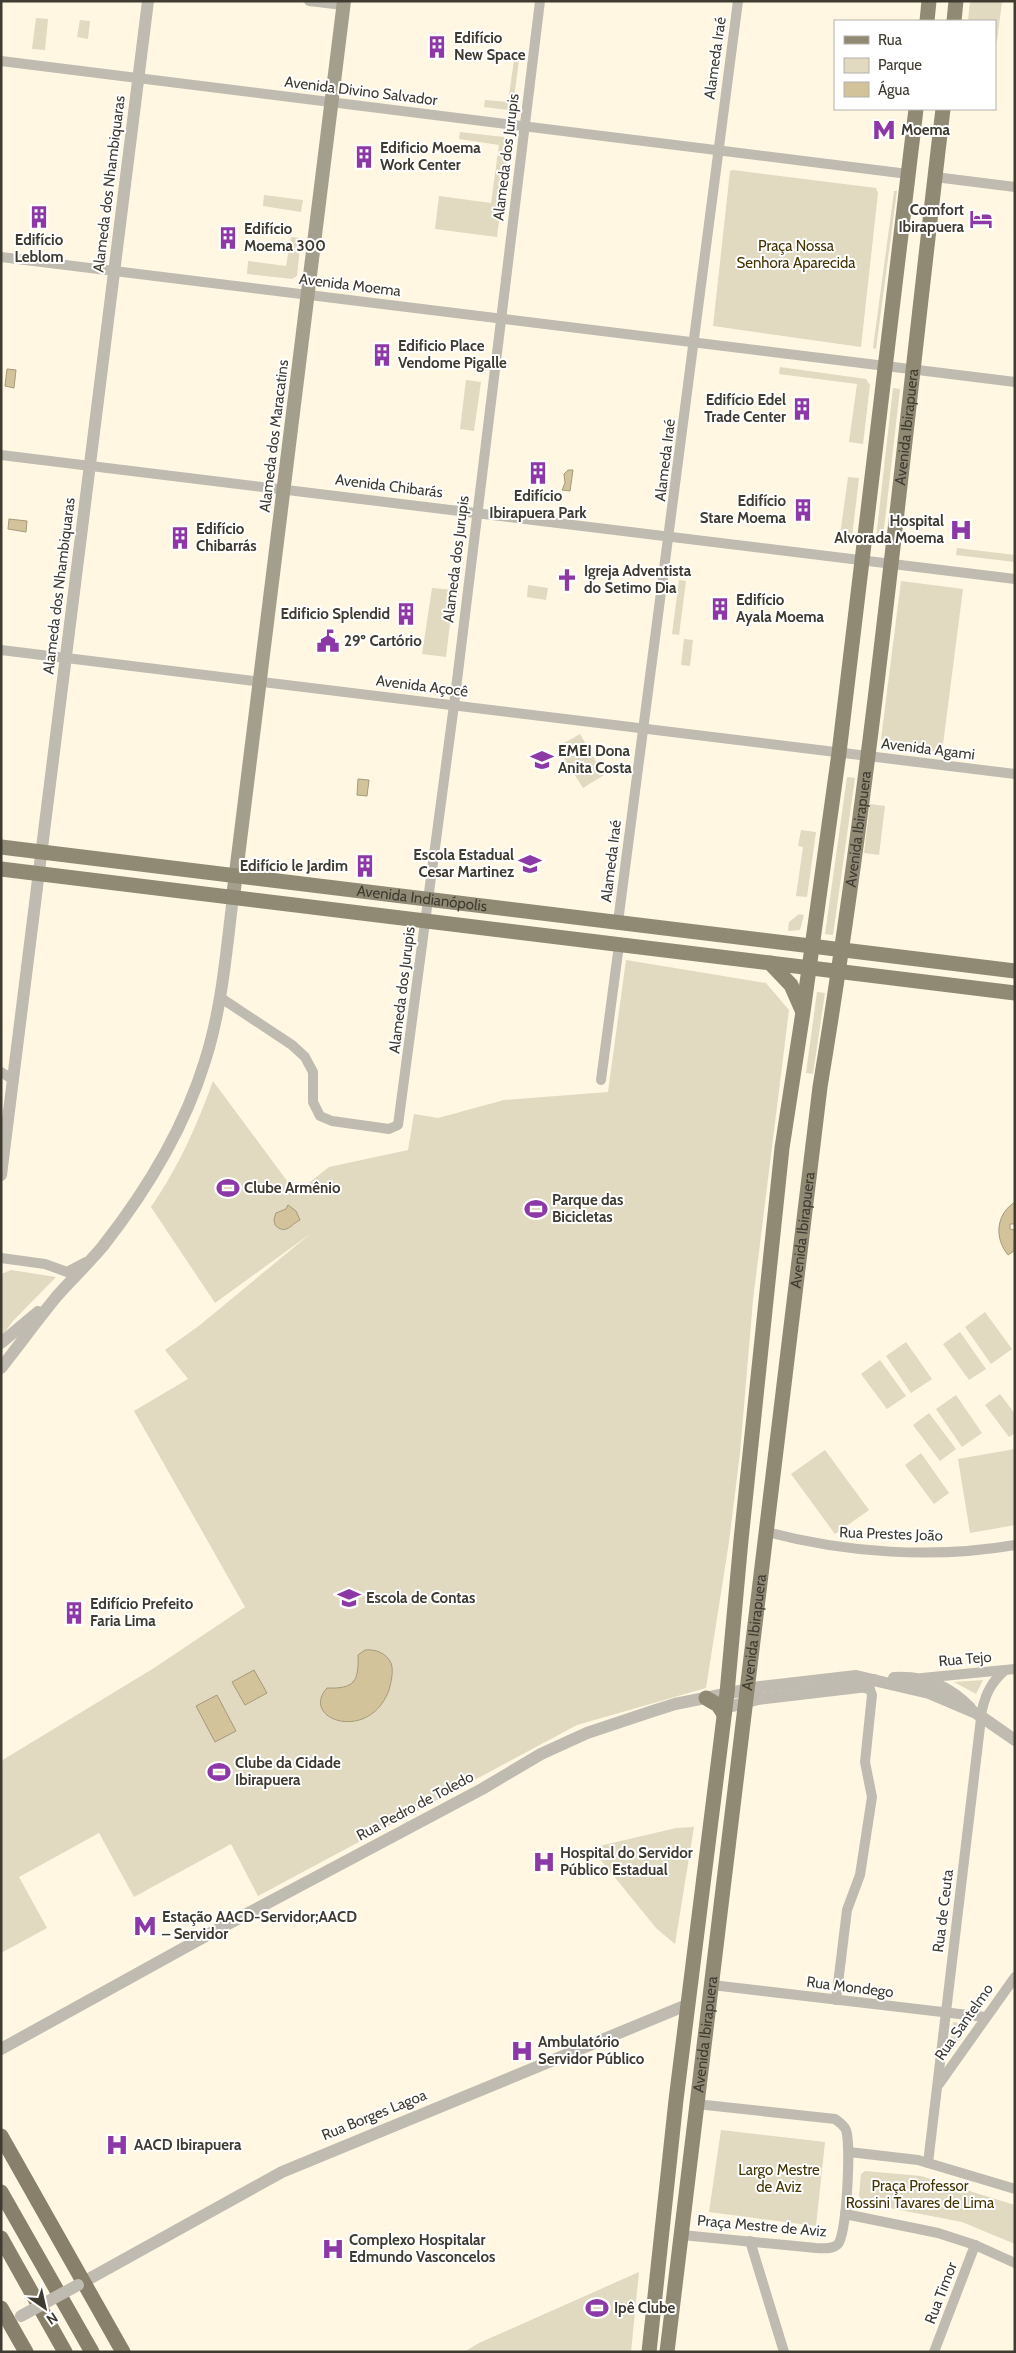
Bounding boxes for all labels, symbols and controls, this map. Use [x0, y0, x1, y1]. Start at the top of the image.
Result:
street label: Alameda Iraé [700, 15, 730, 100]
legend [834, 20, 996, 110]
place label: Edifício New Space [454, 29, 526, 64]
text: Rua [878, 31, 903, 49]
building icon: Edifício New Space [424, 34, 450, 60]
text: Parque [878, 56, 922, 74]
street label: Avenida Divino Salvador [284, 73, 439, 109]
text: Água [878, 80, 910, 99]
street label: Alameda dos Jurupis [489, 93, 523, 221]
street label: Alameda dos Nhambiquaras [89, 95, 129, 273]
metro station icon: Moema [871, 117, 897, 143]
place label: Moema [901, 121, 951, 139]
place label: Edificio Moema Work Center [380, 139, 481, 174]
building icon: Edificio Moema Work Center [351, 144, 377, 170]
place label: Comfort Ibirapuera [898, 201, 965, 236]
building icon: Edifício Leblom [26, 204, 52, 230]
hotel icon: Comfort Ibirapuera [968, 206, 994, 232]
place label: Edifício Moema 300 [244, 220, 326, 255]
building icon: Edifício Moema 300 [215, 225, 241, 251]
place label: Edifício Leblom [14, 231, 64, 266]
park label: Praça Nossa Senhora Aparecida [737, 237, 856, 272]
street label: Avenida Moema [298, 270, 403, 300]
place label: Edificio Place Vendome Pigalle [398, 337, 507, 372]
building icon: Edificio Place Vendome Pigalle [369, 342, 395, 368]
street label: Alameda dos Maracatins [256, 359, 292, 513]
street label: Avenida Ibirapuera [891, 367, 922, 486]
place label: Edifício Edel Trade Center [704, 391, 786, 426]
building icon: Edifício Edel Trade Center [789, 396, 815, 422]
street label: Alameda Iraé [651, 417, 679, 502]
building icon: Edifício Ibirapuera Park [525, 460, 551, 486]
street label: Avenida Chibarás [334, 470, 444, 502]
place label: Edifício Ibirapuera Park [489, 487, 587, 522]
place label: Edifício Stare Moema [700, 492, 787, 527]
street label: Alameda dos Jurupis [439, 495, 473, 623]
street label: Alameda dos Nhambiquaras [39, 497, 79, 675]
building icon: Edifício Stare Moema [790, 497, 816, 523]
place label: Hospital Alvorada Moema [834, 512, 945, 547]
hospital icon: Hospital Alvorada Moema [948, 517, 974, 543]
place label: Edifício Chibarrás [196, 520, 257, 555]
building icon: Edifício Chibarrás [167, 525, 193, 551]
place label: Igreja Adventista do Setimo Dia [584, 562, 692, 597]
church icon: Igreja Adventista do Setimo Dia [554, 567, 580, 593]
place label: Edifício Ayala Moema [736, 591, 825, 626]
building icon: Edifício Ayala Moema [707, 596, 733, 622]
building icon: Edificio Splendid [393, 601, 419, 627]
place label: Edificio Splendid [280, 605, 390, 623]
public building icon: 29º Cartório [315, 628, 341, 654]
place label: 29º Cartório [344, 632, 422, 650]
street label: Avenida Açocê [375, 671, 469, 701]
street label: Avenida Agami [880, 734, 976, 764]
place label: EMEI Dona Anita Costa [558, 742, 632, 777]
school or university icon: EMEI Dona Anita Costa [529, 747, 555, 773]
street label: Avenida Ibirapuera [842, 769, 875, 888]
street label: Alameda Iraé [597, 818, 625, 903]
place label: Escola Estadual Cesar Martinez [413, 846, 514, 881]
school or university icon: Escola Estadual Cesar Martinez [517, 851, 543, 877]
building icon: Edifício le Jardim [352, 853, 378, 879]
place label: Edifício le Jardim [240, 857, 348, 875]
street label: Avenida Indianópolis [356, 882, 488, 915]
street label: Alameda dos Jurupis [385, 926, 419, 1054]
street label: Avenida Ibirapuera [787, 1170, 819, 1289]
sports icon: Clube Armênio [215, 1175, 241, 1201]
place label: Clube Armênio [244, 1179, 341, 1197]
place label: Parque das Bicicletas [552, 1191, 623, 1226]
sports icon: Parque das Bicicletas [523, 1196, 549, 1222]
street label: Rua Prestes João [839, 1523, 943, 1545]
street label: Avenida Ibirapuera [738, 1572, 770, 1691]
school or university icon: Escola de Contas [336, 1585, 362, 1611]
place label: Escola de Contas [366, 1589, 475, 1607]
place label: Edifício Prefeito Faria Lima [90, 1595, 194, 1630]
building icon: Edifício Prefeito Faria Lima [61, 1600, 87, 1626]
street label: Rua Tejo [938, 1648, 992, 1670]
place label: Clube da Cidade Ibirapuera [235, 1754, 341, 1789]
sports icon: Clube da Cidade Ibirapuera [206, 1759, 232, 1785]
street label: Rua Pedro de Toledo [353, 1768, 477, 1844]
place label: Hospital do Servidor Público Estadual [560, 1844, 693, 1879]
hospital icon: Hospital do Servidor Público Estadual [531, 1849, 557, 1875]
street label: Rua de Ceuta [929, 1868, 957, 1954]
place label: Estação AACD-Servidor;AACD – Servidor [162, 1908, 357, 1943]
metro station icon: Estação AACD-Servidor;AACD – Servidor [132, 1913, 158, 1939]
street label: Rua Mondego [805, 1973, 895, 2001]
street label: Avenida Ibirapuera [689, 1974, 721, 2093]
street label: Rua Santelmo [931, 1980, 997, 2064]
place label: Ambulatório Servidor Público [538, 2033, 645, 2068]
hospital icon: Ambulatório Servidor Público [509, 2038, 535, 2064]
street label: Rua Borges Lagoa [319, 2085, 430, 2144]
hospital icon: AACD Ibirapuera [104, 2132, 130, 2158]
place label: AACD Ibirapuera [134, 2136, 242, 2154]
park label: Largo Mestre de Aviz [738, 2161, 820, 2196]
park label: Praça Professor Rossini Tavares de Lima [846, 2177, 995, 2212]
street label: Praça Mestre de Aviz [696, 2211, 828, 2241]
place label: Complexo Hospitalar Edmundo Vasconcelos [349, 2231, 495, 2266]
hospital icon: Complexo Hospitalar Edmundo Vasconcelos [320, 2236, 346, 2262]
street label: Rua Timor [921, 2259, 961, 2326]
north arrow [20, 2283, 70, 2333]
sports icon: Ipê Clube [584, 2295, 610, 2321]
place label: Ipê Clube [614, 2299, 676, 2317]
text: N [43, 2309, 61, 2329]

